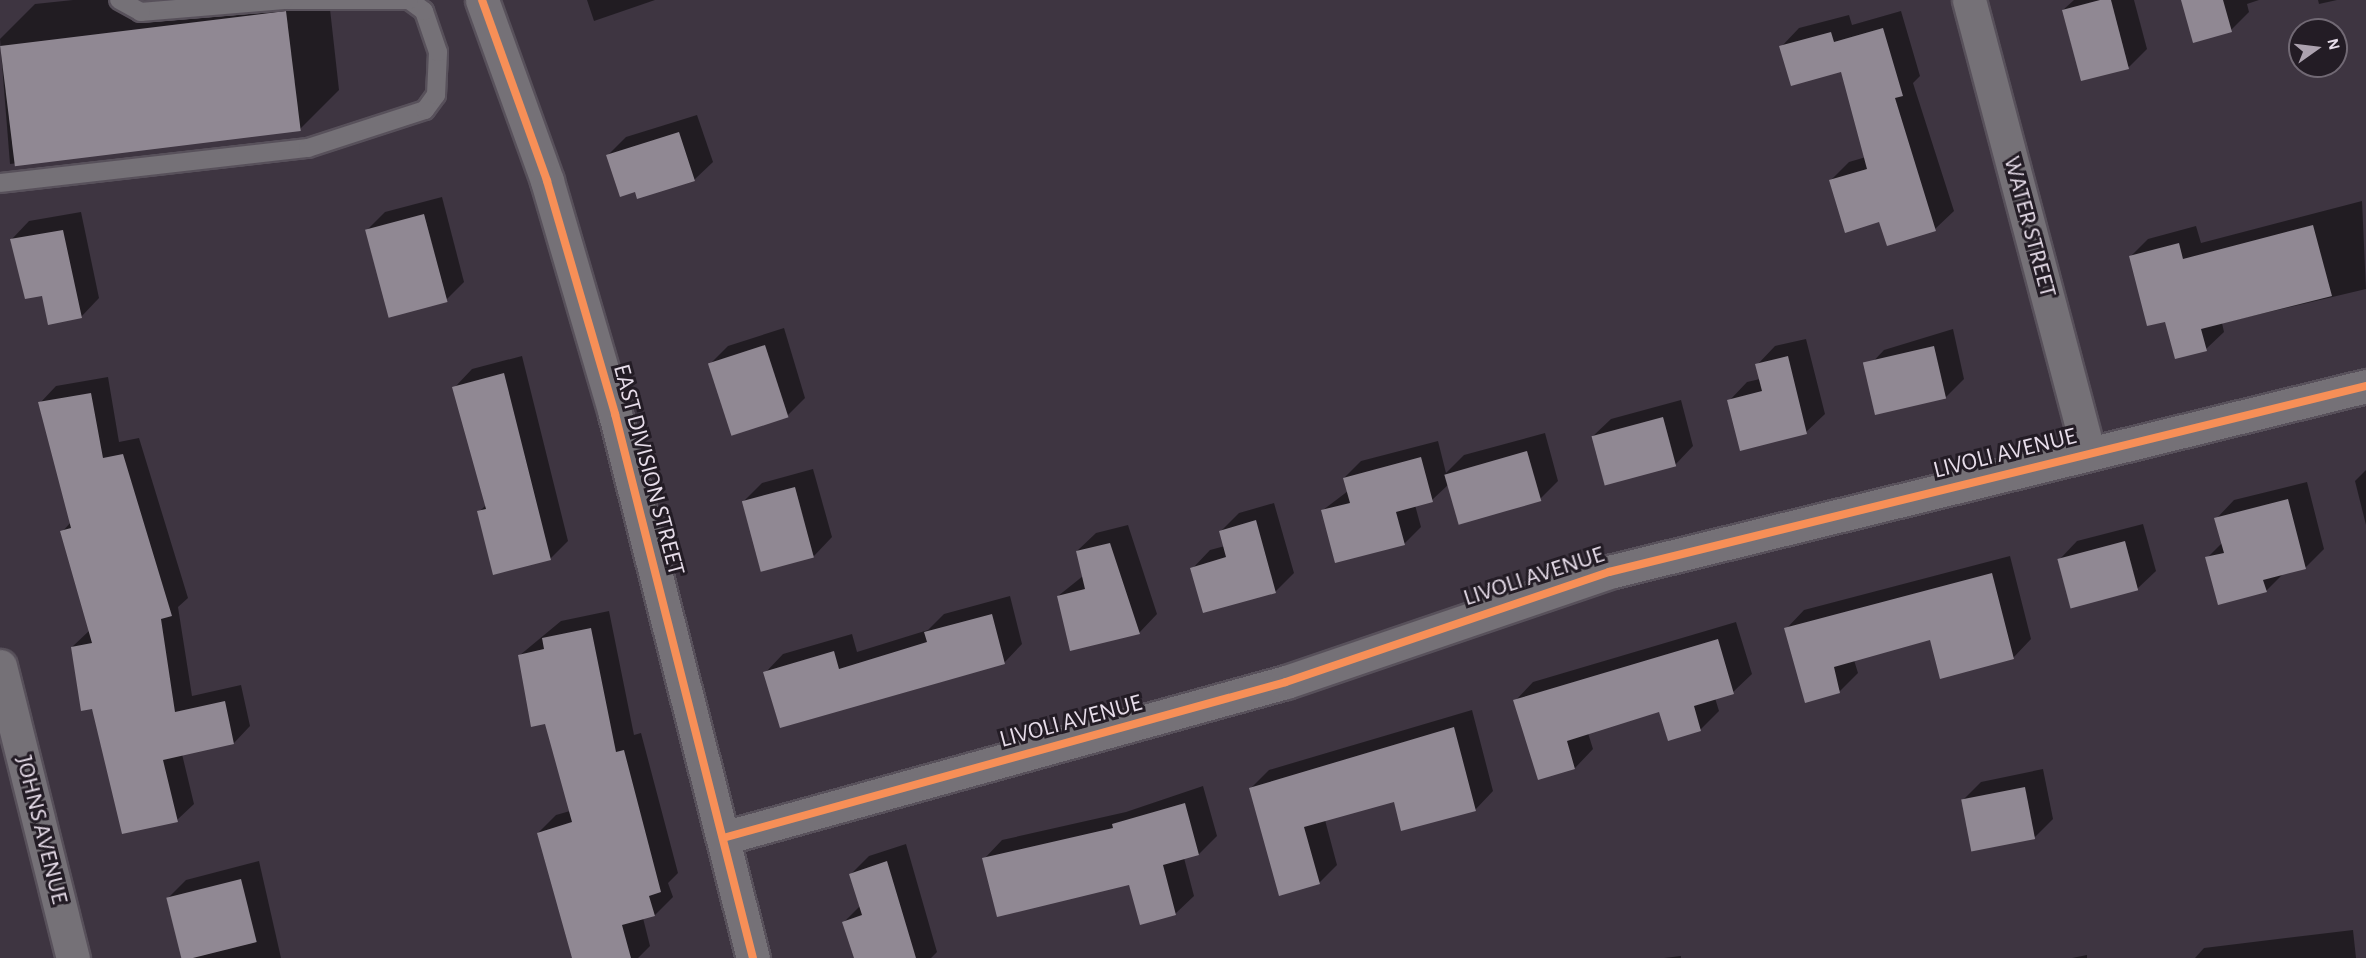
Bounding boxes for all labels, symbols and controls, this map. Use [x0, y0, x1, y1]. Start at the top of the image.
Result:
north arrow [2288, 18, 2348, 78]
text: N [2324, 37, 2343, 51]
street label: WATER STREET [1996, 153, 2062, 301]
street label: EAST DIVISION STREET [606, 361, 690, 579]
street label: LIVOLI AVENUE [1931, 422, 2079, 486]
street label: LIVOLI AVENUE [1460, 541, 1608, 613]
street label: LIVOLI AVENUE [997, 689, 1145, 755]
street label: JOHNS AVENUE [9, 753, 73, 907]

